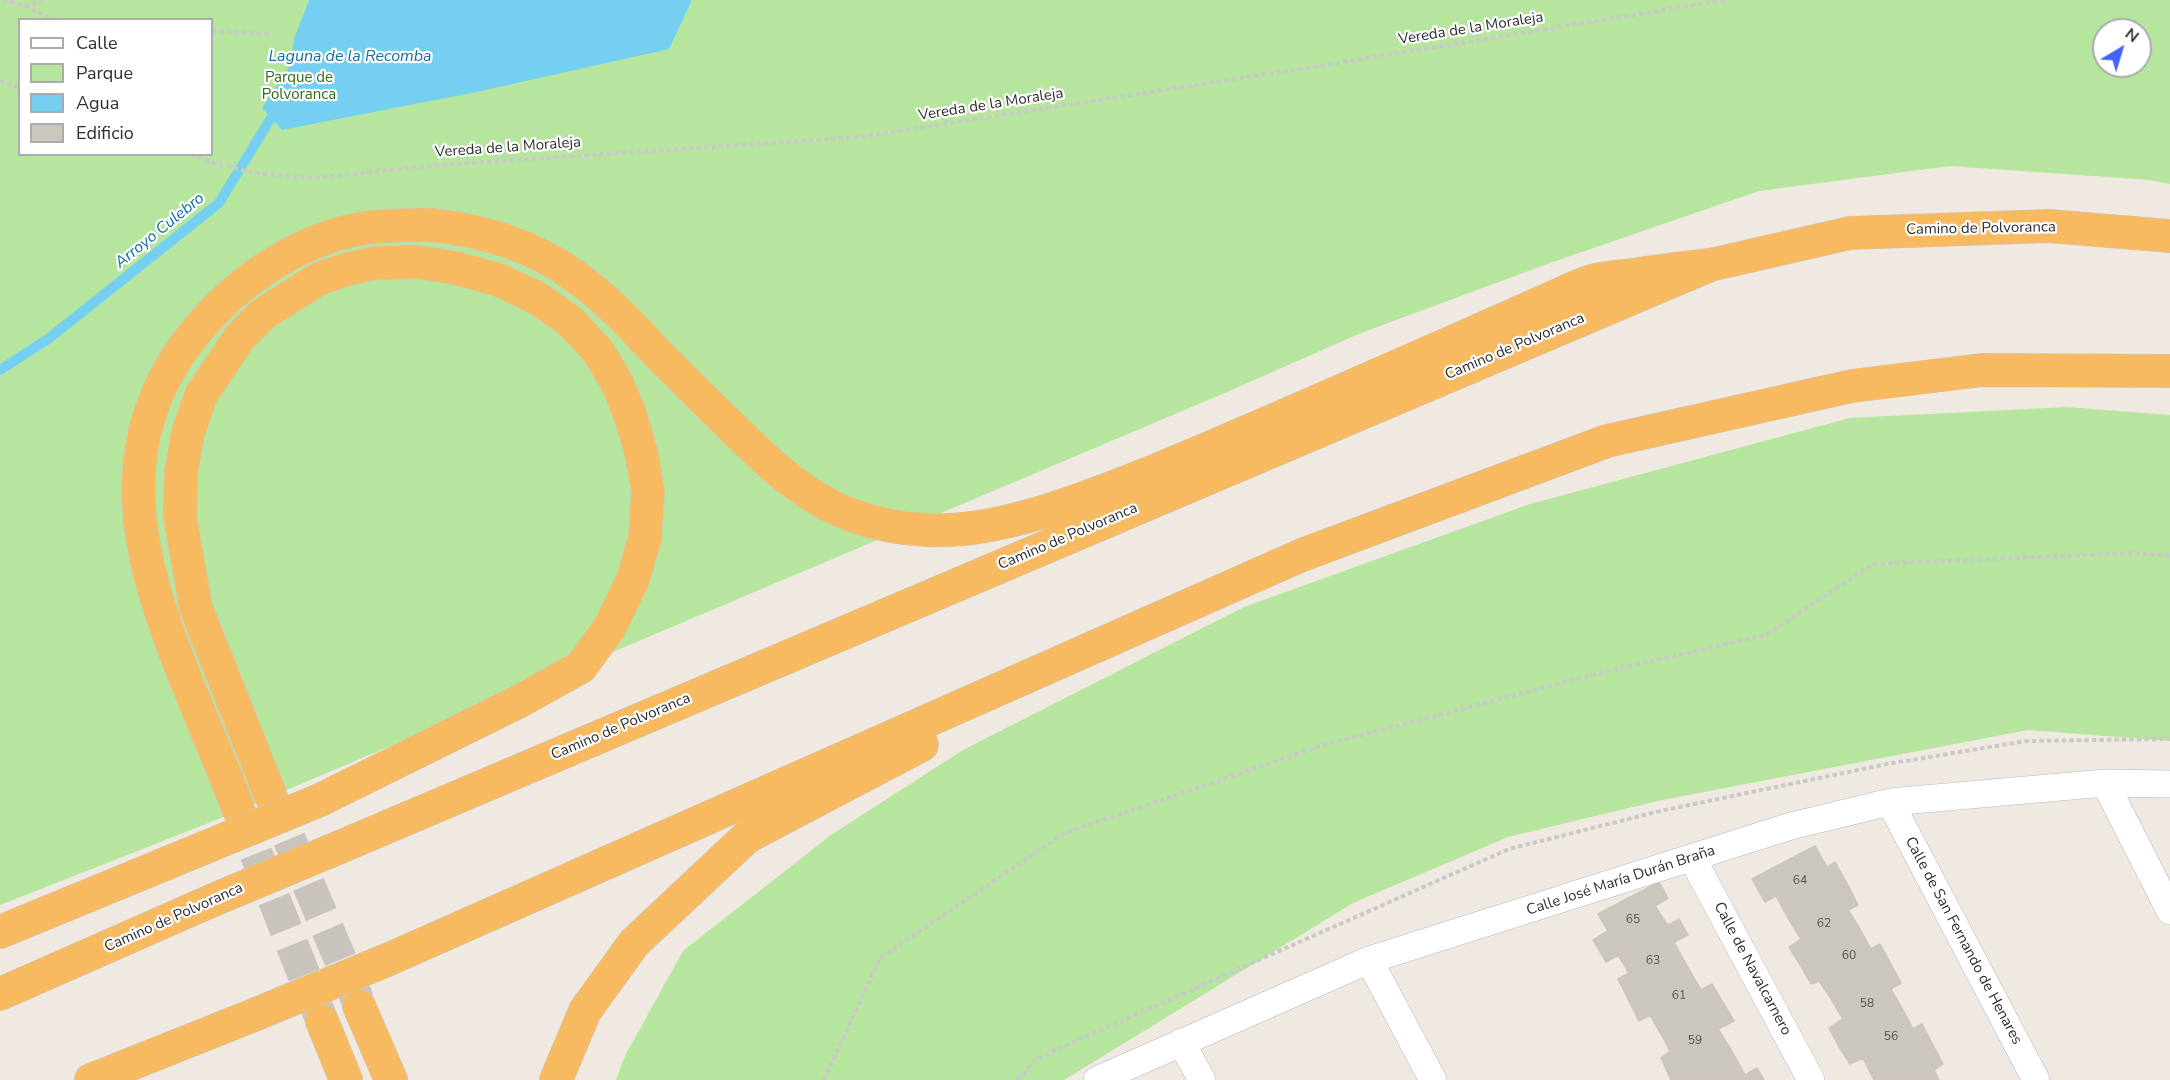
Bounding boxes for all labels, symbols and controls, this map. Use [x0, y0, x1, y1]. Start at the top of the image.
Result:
street label: Vereda de la Moraleja [1397, 9, 1545, 49]
legend [18, 18, 213, 156]
north arrow [2092, 18, 2152, 78]
text: N [2120, 23, 2143, 48]
text: Calle [76, 31, 118, 55]
water label: Laguna de la Recomba [268, 47, 432, 67]
text: Parque [76, 61, 133, 85]
park label: Parque de Polvoranca [262, 69, 336, 104]
street label: Vereda de la Moraleja [917, 85, 1065, 125]
text: Agua [76, 91, 119, 115]
text: Edificio [76, 121, 134, 145]
street label: Vereda de la Moraleja [434, 134, 582, 162]
water label: Arroyo Culebro [111, 189, 209, 273]
street label: Camino de Polvoranca [1906, 219, 2056, 239]
street label: Camino de Polvoranca [1443, 309, 1587, 385]
street label: Camino de Polvoranca [996, 499, 1140, 575]
street label: Camino de Polvoranca [549, 689, 693, 765]
street label: Calle de San Fernando de Henares [1900, 834, 2026, 1048]
street label: Calle José María Durán Braña [1524, 842, 1718, 920]
house number: 64 [1793, 874, 1807, 888]
street label: Camino de Polvoranca [102, 879, 246, 957]
street label: Calle de Navalcarnero [1709, 899, 1795, 1039]
house number: 65 [1626, 913, 1640, 927]
house number: 62 [1817, 917, 1831, 931]
house number: 60 [1842, 949, 1856, 963]
house number: 63 [1646, 954, 1660, 968]
house number: 61 [1672, 989, 1686, 1003]
house number: 58 [1860, 997, 1874, 1011]
house number: 56 [1884, 1030, 1898, 1044]
house number: 59 [1688, 1034, 1702, 1048]

